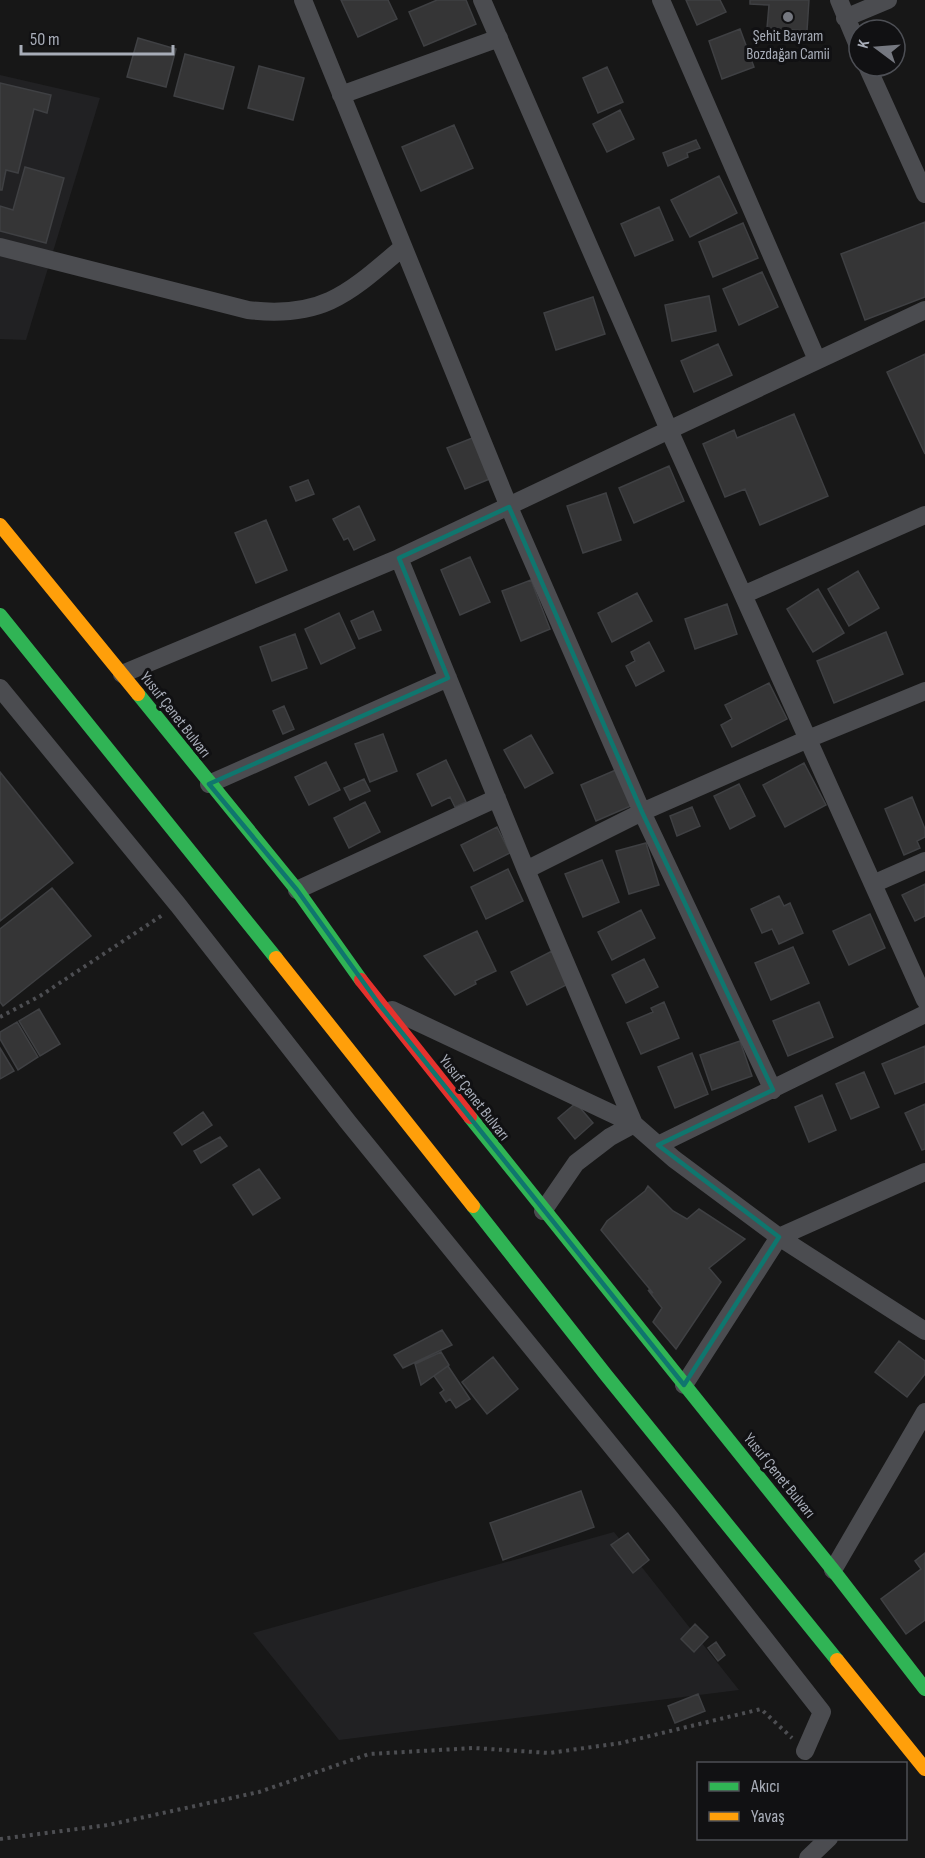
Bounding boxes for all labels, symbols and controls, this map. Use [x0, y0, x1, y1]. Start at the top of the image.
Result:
marker: Şehit Bayram Bozdağan Camii [781, 10, 795, 24]
scale bar [21, 18, 172, 56]
north arrow [847, 18, 907, 78]
place label: Şehit Bayram Bozdağan Camii [746, 27, 830, 64]
text: 50 m [30, 29, 60, 50]
text: K [854, 38, 874, 51]
street label: Yusuf Çenet Bulvarı [136, 668, 214, 762]
street label: Yusuf Çenet Bulvarı [435, 1051, 513, 1145]
street label: Yusuf Çenet Bulvarı [739, 1430, 819, 1522]
legend [697, 1762, 907, 1840]
text: Akıcı [750, 1776, 780, 1797]
text: Yavaş [751, 1806, 785, 1827]

